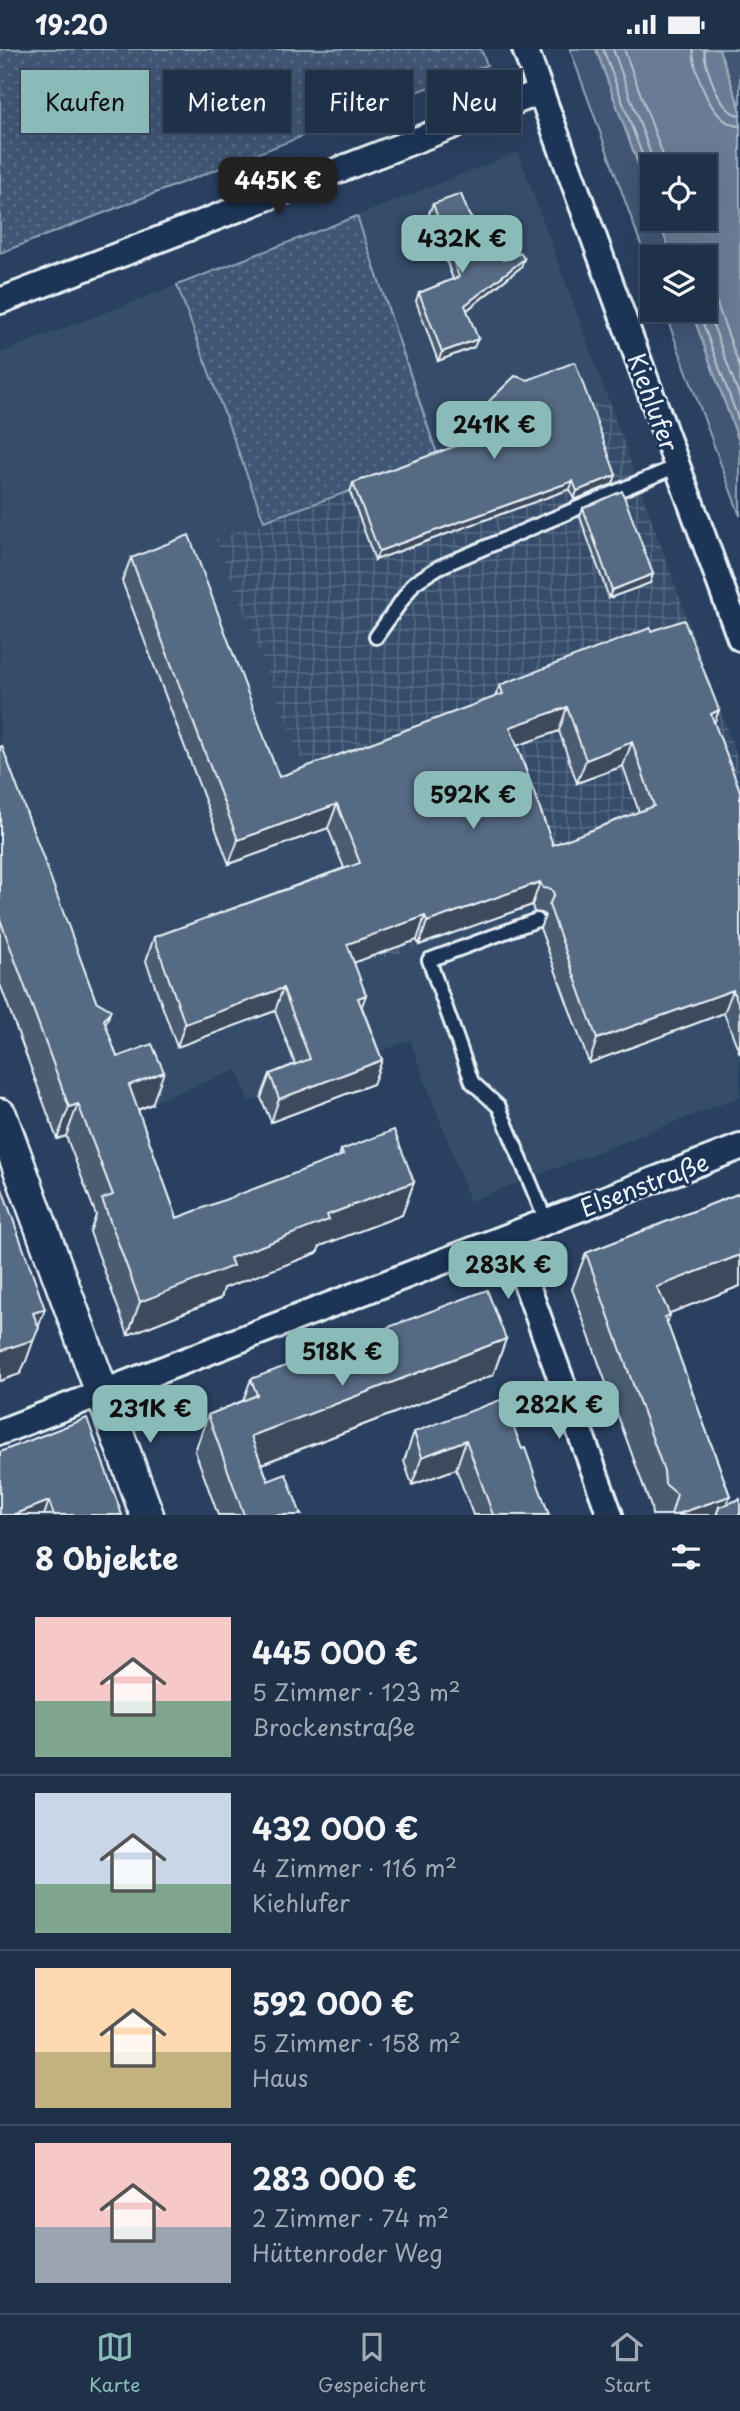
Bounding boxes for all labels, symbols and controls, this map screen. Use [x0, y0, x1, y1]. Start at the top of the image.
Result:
text: 19:20 [35, 5, 108, 44]
chip: Kaufen [21, 70, 149, 133]
chip: Mieten [163, 70, 291, 133]
chip: Filter [305, 70, 413, 133]
chip: Neu [427, 70, 521, 133]
map controls [640, 154, 717, 322]
button: locate [640, 154, 717, 231]
pin: 445K € [221, 157, 335, 217]
text: 445K € [234, 162, 322, 197]
pin: 432K € [405, 215, 519, 275]
text: 432K € [417, 220, 507, 255]
button: layers [640, 245, 717, 322]
street label: Kiehlufer [620, 348, 689, 457]
pin: 241K € [437, 401, 551, 461]
text: 241K € [452, 406, 536, 441]
pin: 592K € [416, 771, 530, 831]
text: 592K € [430, 776, 516, 811]
street label: Elsenstraße [574, 1143, 714, 1225]
pin: 283K € [451, 1241, 565, 1301]
text: 283K € [464, 1246, 552, 1281]
pin: 518K € [285, 1329, 399, 1388]
text: 518K € [301, 1333, 383, 1368]
pin: 282K € [502, 1381, 616, 1441]
pin: 231K € [93, 1385, 207, 1445]
text: 282K € [515, 1386, 603, 1421]
text: 231K € [108, 1390, 192, 1425]
text: 8 Objekte [35, 1535, 179, 1580]
icon: filters [667, 1538, 705, 1576]
text: 445 000 € [252, 1629, 418, 1674]
icon: home [91, 1645, 175, 1729]
text: 5 Zimmer · 123 m² [252, 1674, 461, 1709]
text: Brockenstraße [252, 1709, 415, 1744]
text: 432 000 € [252, 1805, 418, 1850]
icon: home [91, 1821, 175, 1905]
text: 4 Zimmer · 116 m² [252, 1850, 457, 1885]
text: Kiehlufer [252, 1885, 350, 1920]
text: 592 000 € [252, 1980, 415, 2025]
icon: home [91, 1996, 175, 2080]
text: 5 Zimmer · 158 m² [252, 2025, 461, 2060]
text: Haus [252, 2060, 308, 2095]
text: 283 000 € [252, 2155, 417, 2200]
icon: home [91, 2171, 175, 2255]
text: 2 Zimmer · 74 m² [252, 2200, 449, 2235]
text: Hüttenroder Weg [252, 2235, 443, 2270]
tab: Karte [89, 2328, 140, 2398]
tab: Gespeichert [318, 2328, 426, 2398]
tab: Start [604, 2328, 651, 2398]

